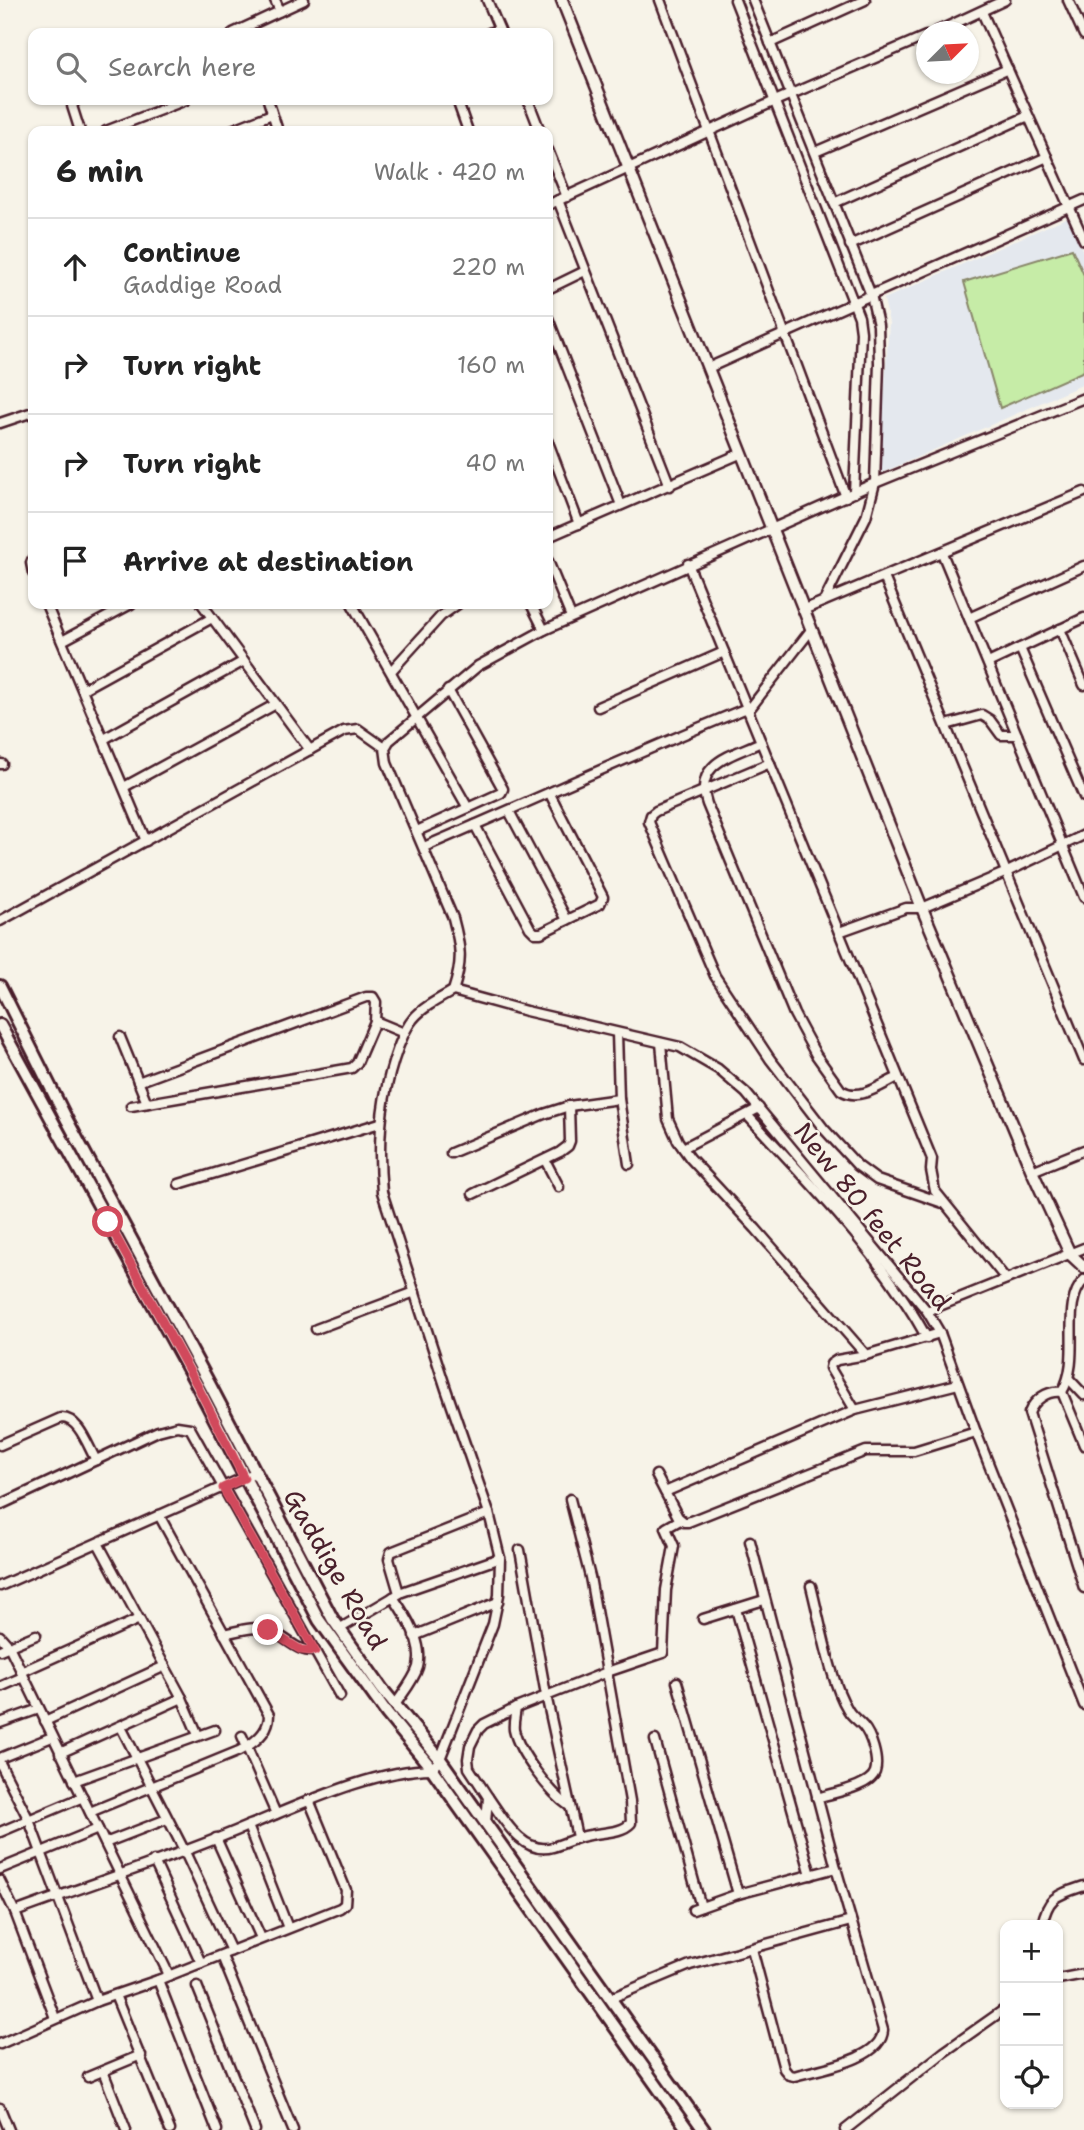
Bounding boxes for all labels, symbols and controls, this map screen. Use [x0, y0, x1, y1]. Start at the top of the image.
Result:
north arrow [916, 21, 979, 84]
search box [28, 28, 553, 105]
icon: search [52, 48, 90, 86]
text: Search here [108, 49, 257, 84]
text: 6 min [56, 151, 143, 192]
text: Walk · 420 m [374, 157, 525, 187]
text: Continue [123, 235, 241, 270]
icon: ahead [56, 248, 94, 286]
text: 220 m [451, 252, 525, 282]
text: Gaddige Road [123, 270, 282, 300]
icon: right [56, 346, 94, 384]
text: Turn right [123, 348, 261, 383]
text: 160 m [457, 350, 525, 380]
icon: right [56, 444, 94, 482]
text: Turn right [123, 446, 261, 481]
text: 40 m [465, 448, 525, 478]
icon: arrive [56, 542, 94, 580]
text: Arrive at destination [123, 544, 413, 579]
street label: New 80 feet Road [786, 1115, 960, 1317]
route start [92, 1206, 123, 1237]
street label: Gaddige Road [276, 1482, 396, 1656]
route end [252, 1614, 283, 1645]
map controls [1000, 1920, 1063, 2109]
button: + [1000, 1920, 1063, 1983]
button: − [1000, 1983, 1063, 2046]
button: locate [1000, 2046, 1063, 2109]

